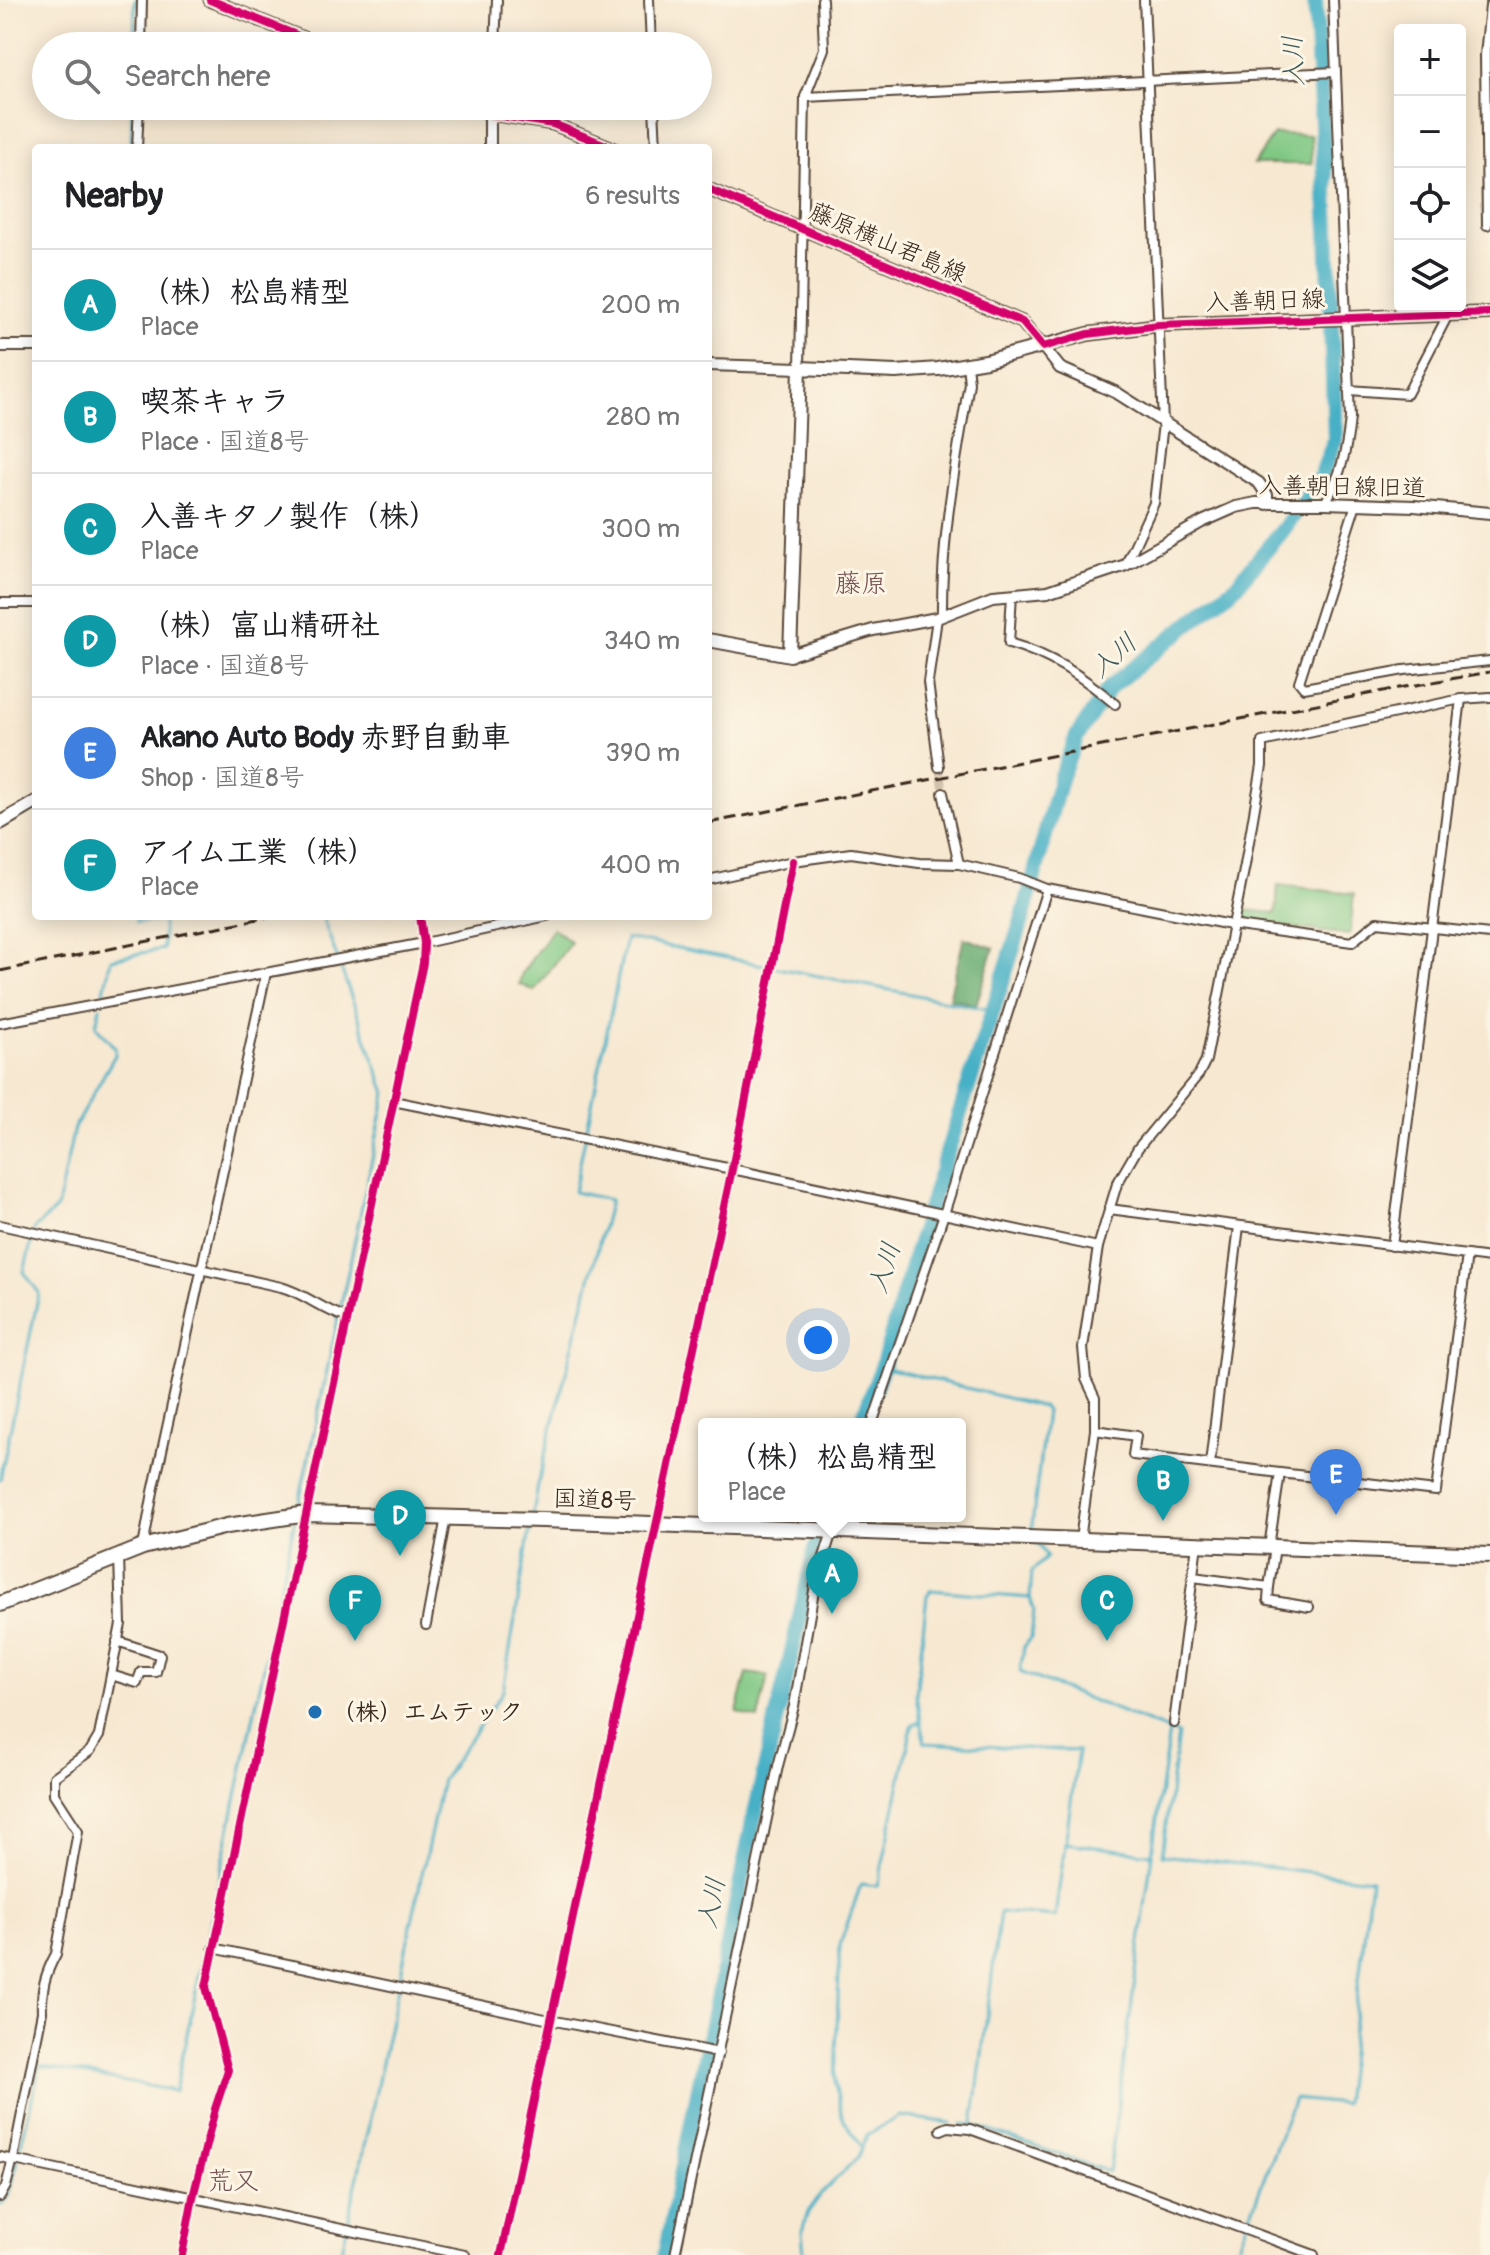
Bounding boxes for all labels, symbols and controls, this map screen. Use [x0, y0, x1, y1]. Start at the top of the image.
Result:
map controls [1394, 24, 1466, 312]
button: + [1394, 24, 1466, 96]
search box [32, 32, 712, 120]
water label: 入川 [1277, 34, 1311, 88]
icon: search [60, 54, 104, 98]
text: Search here [124, 58, 271, 95]
button: − [1394, 96, 1466, 168]
button: locate [1394, 168, 1466, 240]
text: Nearby [64, 175, 163, 218]
text: 6 results [585, 180, 680, 212]
street label: 藤原横山君島線 [805, 197, 971, 289]
button: layers [1394, 240, 1466, 312]
text: （株）松島精型 [140, 274, 350, 311]
street label: 入善朝日線 [1205, 284, 1325, 318]
text: A [82, 289, 98, 321]
text: 200 m [601, 289, 680, 321]
text: Place [140, 311, 199, 343]
text: 喫茶キャラ [140, 383, 290, 420]
text: B [83, 401, 97, 433]
text: 280 m [606, 401, 680, 433]
text: Place · 国道8号 [140, 426, 309, 458]
street label: 入善朝日線旧道 [1258, 471, 1426, 503]
text: 入善キタノ製作（株） [140, 498, 439, 535]
text: C [82, 513, 98, 545]
text: 300 m [601, 513, 680, 545]
text: Place [140, 535, 199, 567]
district label: 藤原 [835, 568, 887, 600]
text: （株）富山精研社 [140, 607, 380, 644]
text: D [82, 625, 98, 657]
text: 340 m [604, 625, 680, 657]
water label: 入川 [1084, 627, 1144, 685]
text: Place · 国道8号 [140, 650, 309, 682]
text: Akano Auto Body 赤野自動車 [140, 719, 510, 756]
text: E [83, 737, 97, 769]
text: 390 m [606, 737, 680, 769]
text: Shop · 国道8号 [140, 762, 305, 794]
text: アイム工業（株） [140, 834, 377, 871]
text: F [82, 849, 98, 881]
text: 400 m [601, 849, 680, 881]
text: Place [140, 871, 199, 903]
water label: 入川 [862, 1238, 908, 1298]
your location [798, 1320, 838, 1360]
popup [698, 1418, 966, 1522]
text: （株）松島精型 [727, 1439, 937, 1476]
pin: E [1310, 1449, 1362, 1515]
pin: B [1137, 1455, 1189, 1521]
text: Place [727, 1476, 786, 1508]
street label: 国道8号 [552, 1484, 638, 1516]
pin: D [374, 1490, 426, 1556]
pin: A [806, 1548, 858, 1614]
pin: F [329, 1575, 381, 1641]
pin: C [1081, 1575, 1133, 1641]
place label: （株）エムテック [331, 1698, 523, 1727]
marker: （株）エムテック [306, 1703, 324, 1721]
water label: 入川 [691, 1874, 733, 1932]
district label: 荒又 [207, 2165, 259, 2197]

